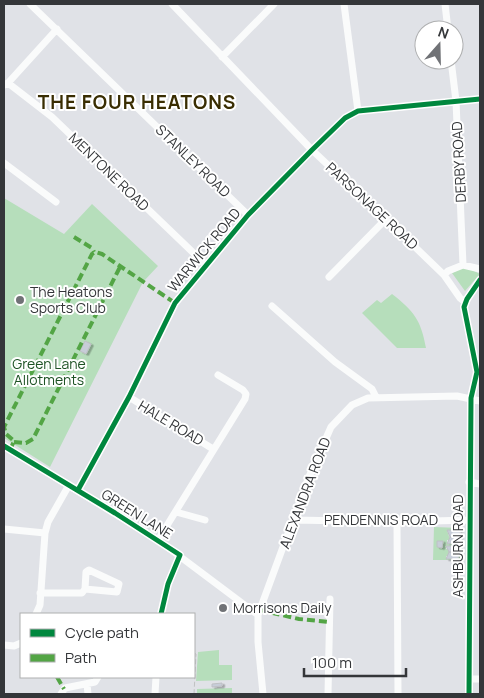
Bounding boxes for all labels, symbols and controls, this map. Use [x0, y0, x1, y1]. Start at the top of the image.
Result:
north arrow [414, 20, 464, 70]
text: N [436, 22, 452, 43]
district label: THE FOUR HEATONS [38, 89, 236, 115]
street label: STANLEY ROAD [152, 120, 235, 201]
street label: DERBY ROAD [447, 121, 470, 203]
street label: MENTONE ROAD [65, 128, 154, 215]
street label: PARSONAGE ROAD [322, 158, 423, 253]
street label: WARWICK ROAD [163, 204, 244, 296]
place label: The Heatons Sports Club [30, 282, 112, 317]
marker: The Heatons Sports Club [14, 294, 26, 306]
park label: Green Lane Allotments [12, 354, 86, 389]
street label: HALE ROAD [135, 396, 208, 450]
street label: ALEXANDRA ROAD [275, 434, 335, 551]
street label: GREEN LANE [98, 484, 176, 543]
street label: ASHBURN ROAD [448, 494, 467, 598]
street label: PENDENNIS ROAD [324, 510, 438, 529]
place label: Morrisons Daily [233, 598, 332, 617]
marker: Morrisons Daily [217, 602, 229, 614]
legend [20, 613, 195, 678]
text: Cycle path [65, 622, 139, 643]
scale bar [304, 646, 406, 678]
text: Path [65, 647, 97, 668]
text: 100 m [312, 652, 352, 673]

